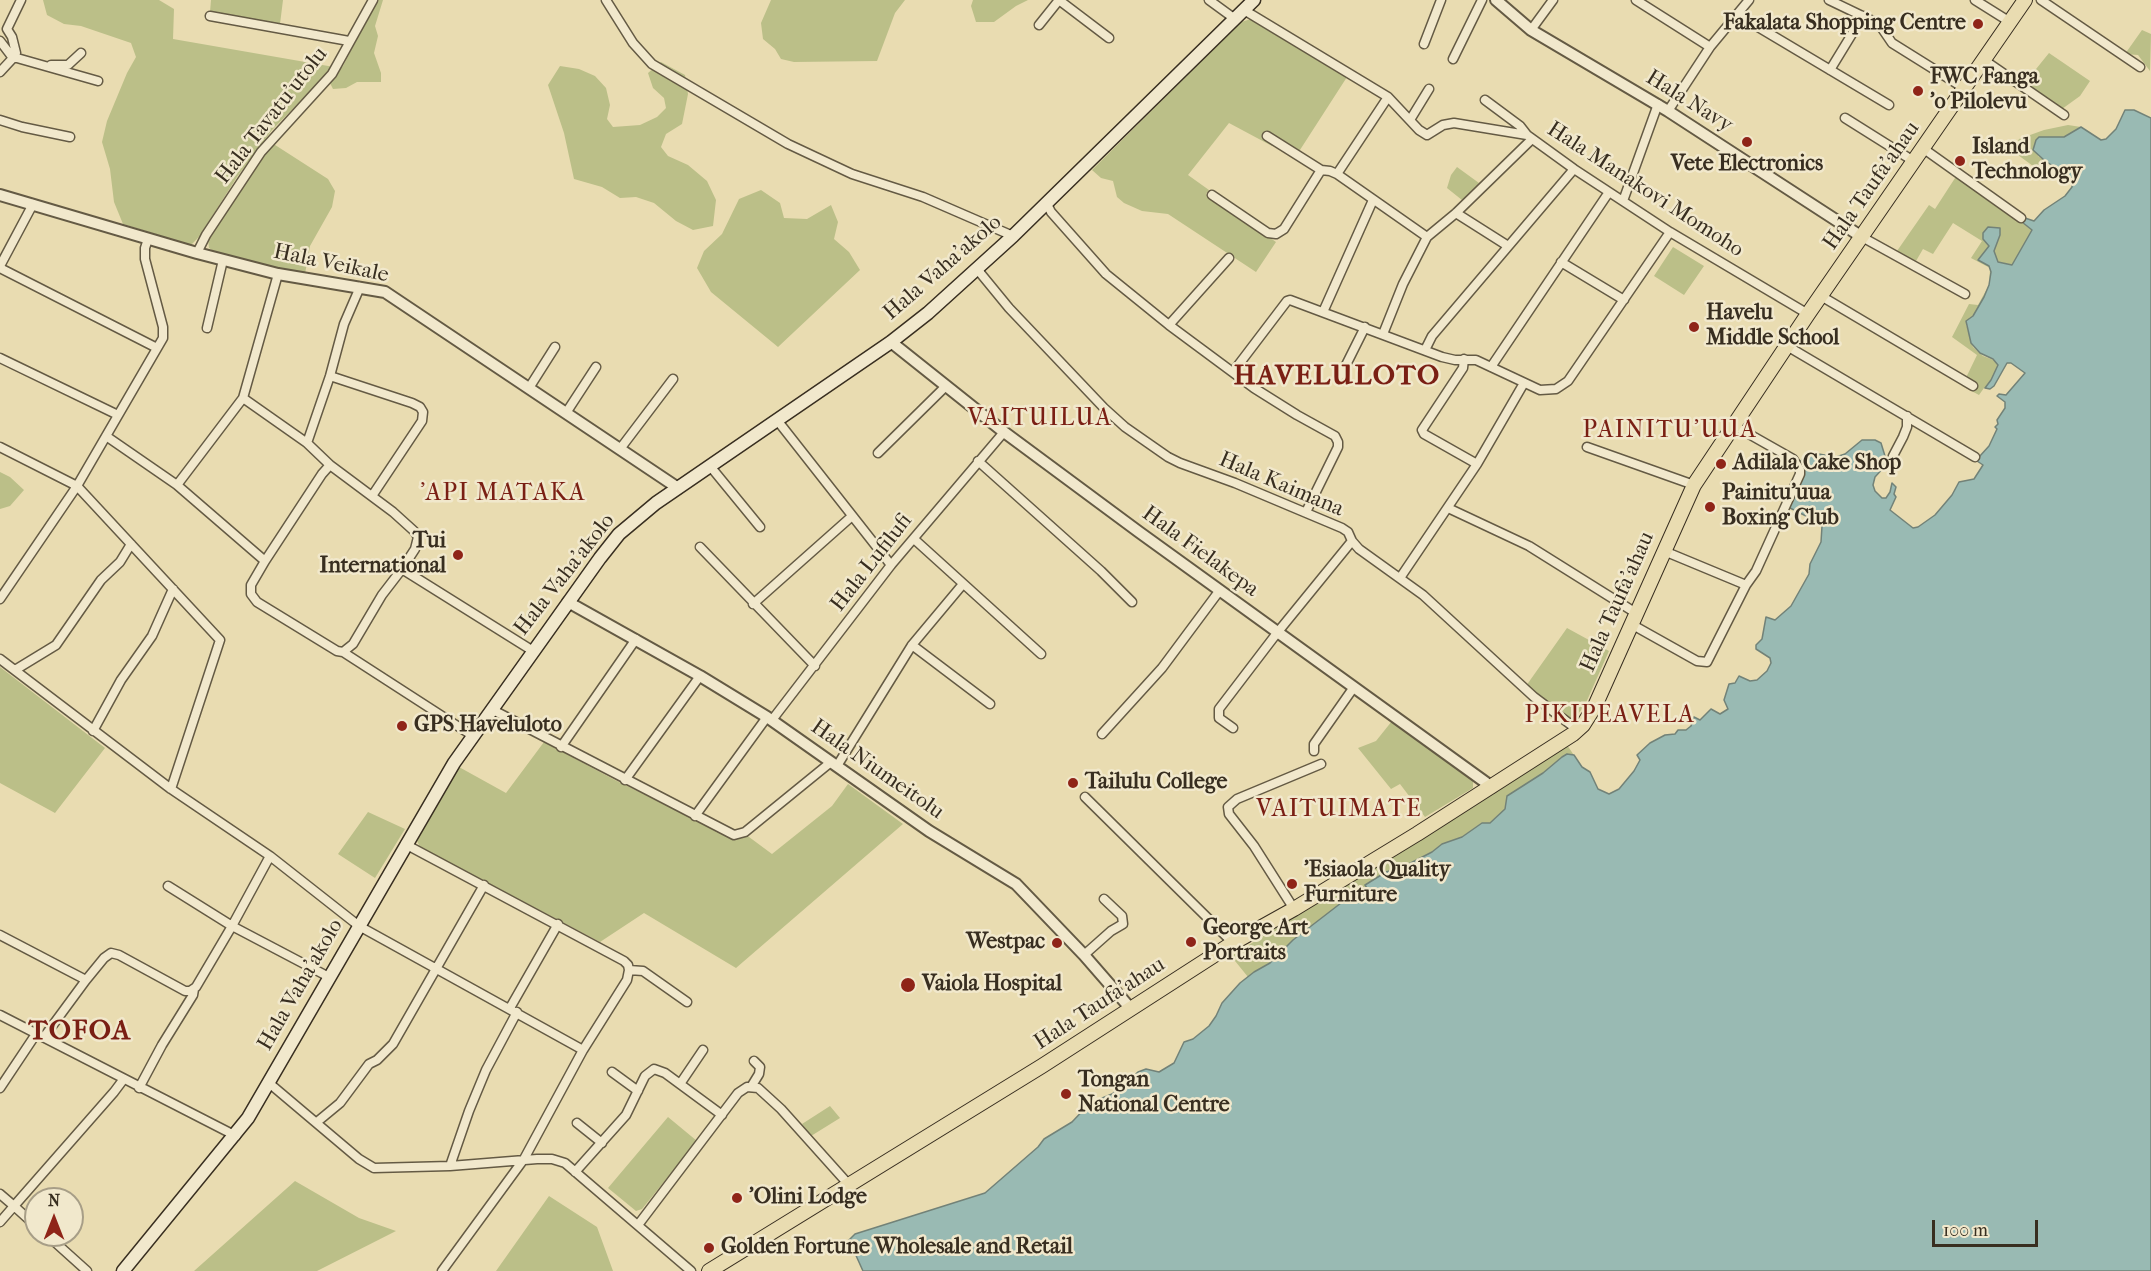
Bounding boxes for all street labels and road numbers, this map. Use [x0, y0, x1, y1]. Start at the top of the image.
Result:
street label: Hala Tavatu'utolu [210, 42, 334, 190]
street label: Hala Navy [1641, 65, 1737, 139]
street label: Hala Manakovi Momoho [1542, 116, 1748, 264]
street label: Hala Taufa'ahau [1818, 117, 1926, 255]
street label: Hala Vaha'akolo [879, 210, 1007, 326]
street label: Hala Veikale [271, 239, 391, 289]
street label: Hala Kaimana [1215, 447, 1347, 523]
street label: Hala Fielakepa [1137, 501, 1263, 603]
street label: Hala Vaha'akolo [509, 509, 621, 641]
street label: Hala Lufilufi [826, 509, 918, 617]
street label: Hala Taufa'ahau [1575, 528, 1661, 676]
street label: Hala Niumeitolu [805, 714, 949, 826]
street label: Hala Vaha'akolo [253, 914, 349, 1056]
street label: Hala Taufa'ahau [1030, 952, 1170, 1056]

